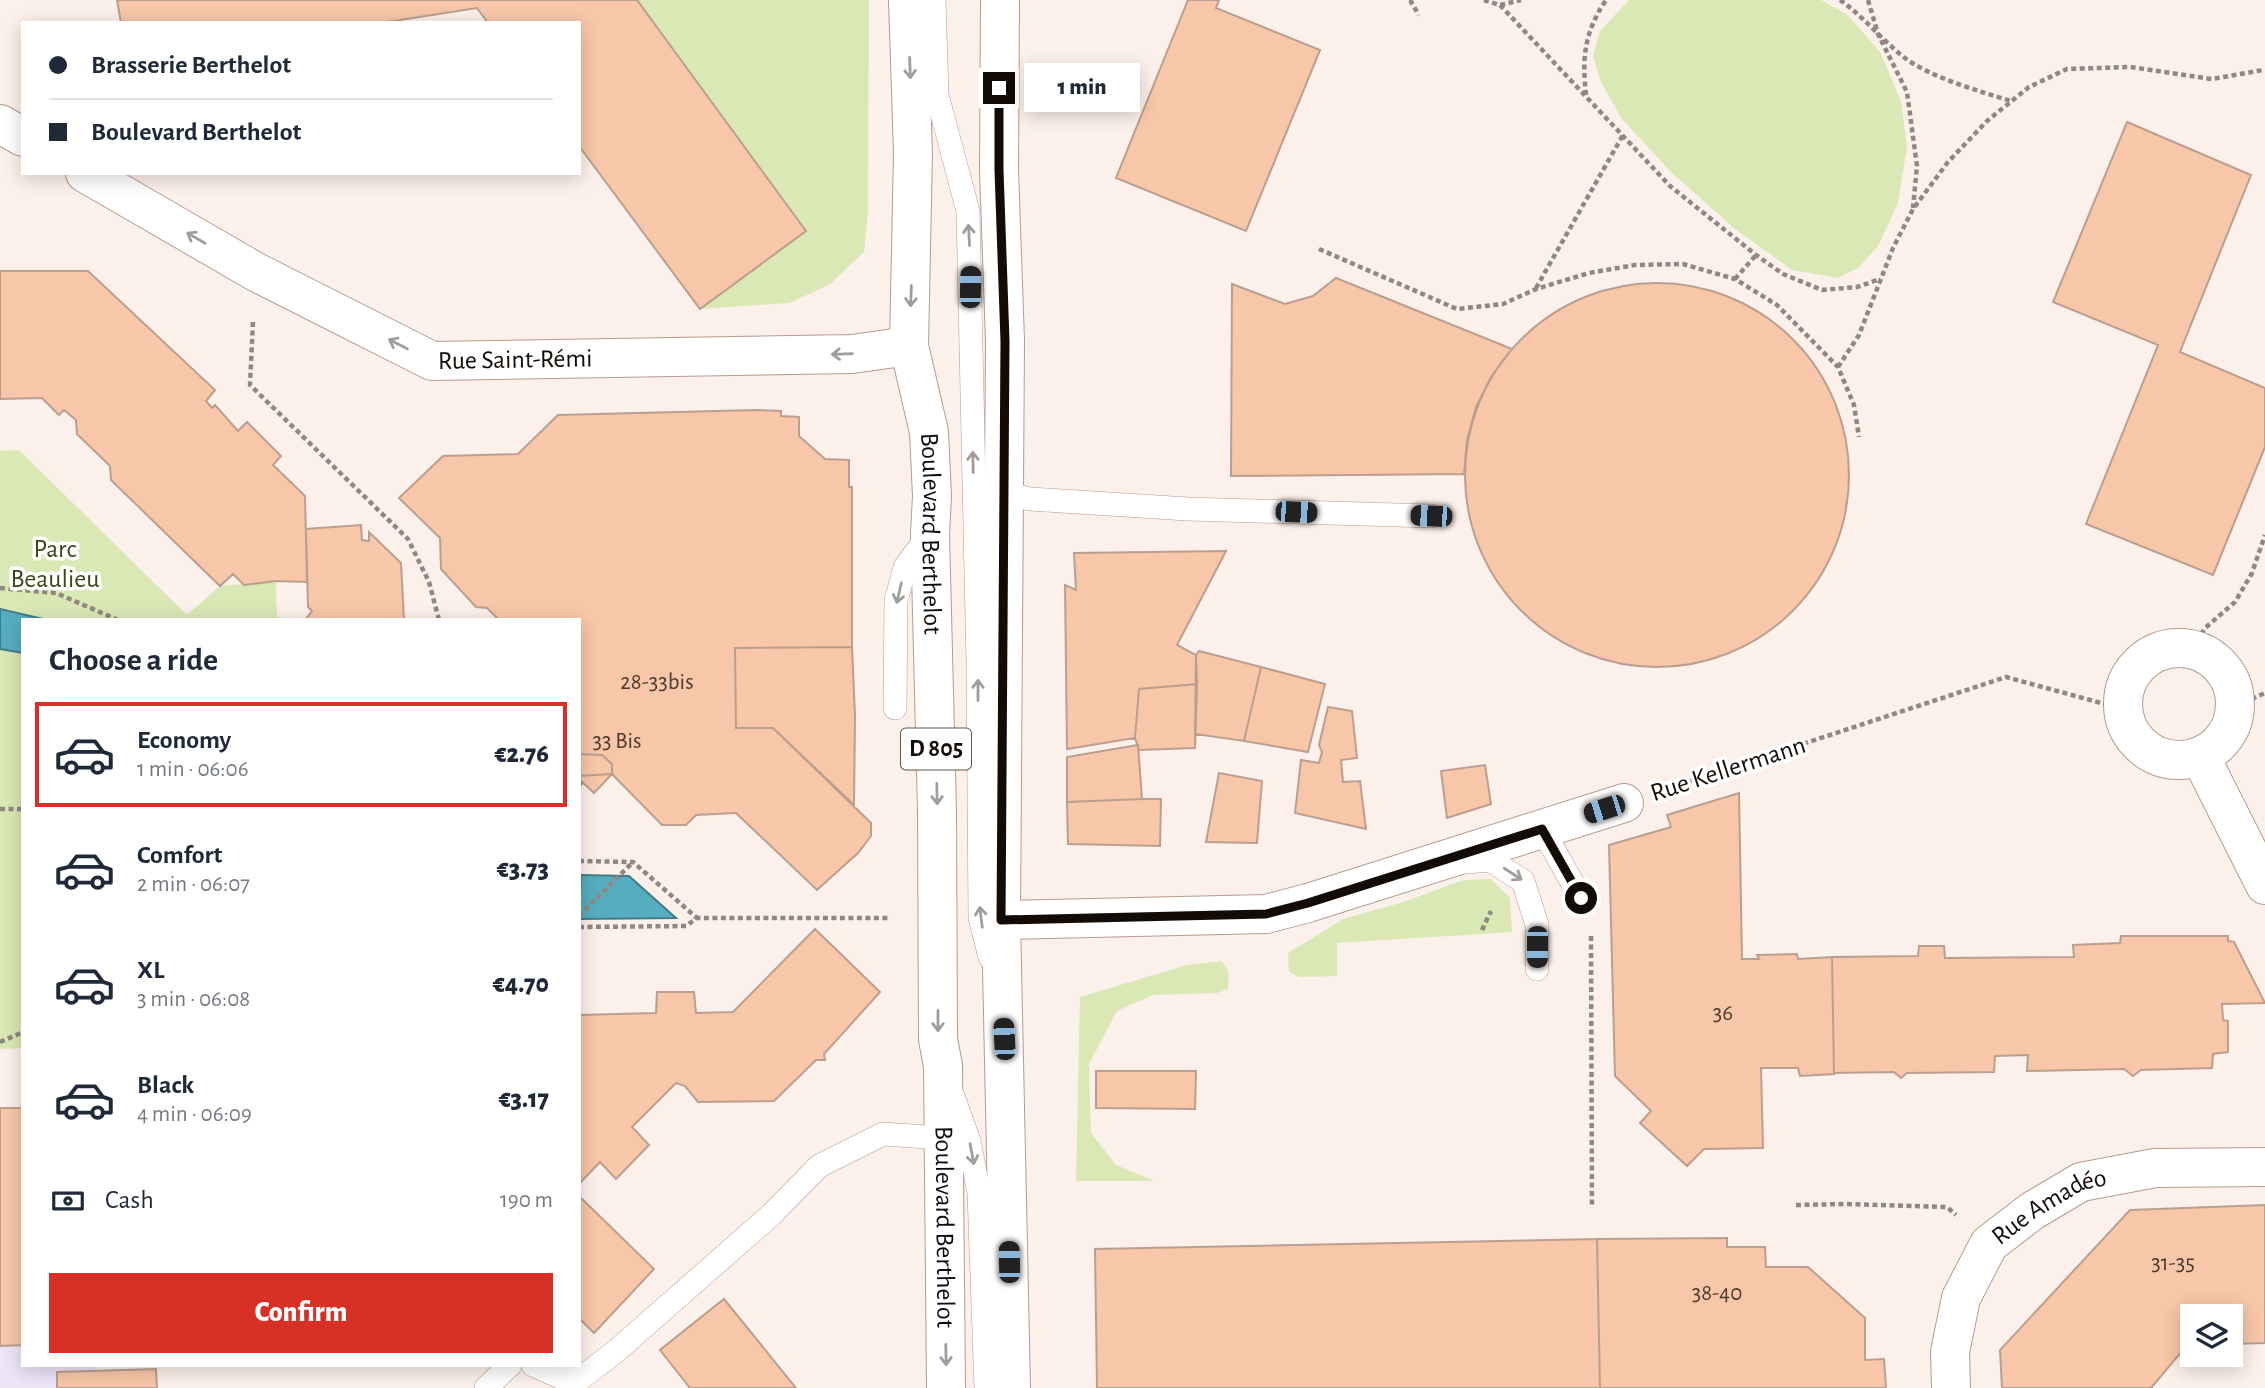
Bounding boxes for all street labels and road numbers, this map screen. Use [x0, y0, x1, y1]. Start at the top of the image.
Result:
street label: Rue Saint-Rémi [438, 345, 593, 374]
street label: Boulevard Berthelot [916, 432, 946, 635]
road number: D 805 [901, 728, 971, 770]
street label: Rue Kellermann [1647, 732, 1809, 806]
street label: Boulevard Berthelot [931, 1126, 958, 1328]
street label: Rue Amadéo [1987, 1164, 2109, 1250]

